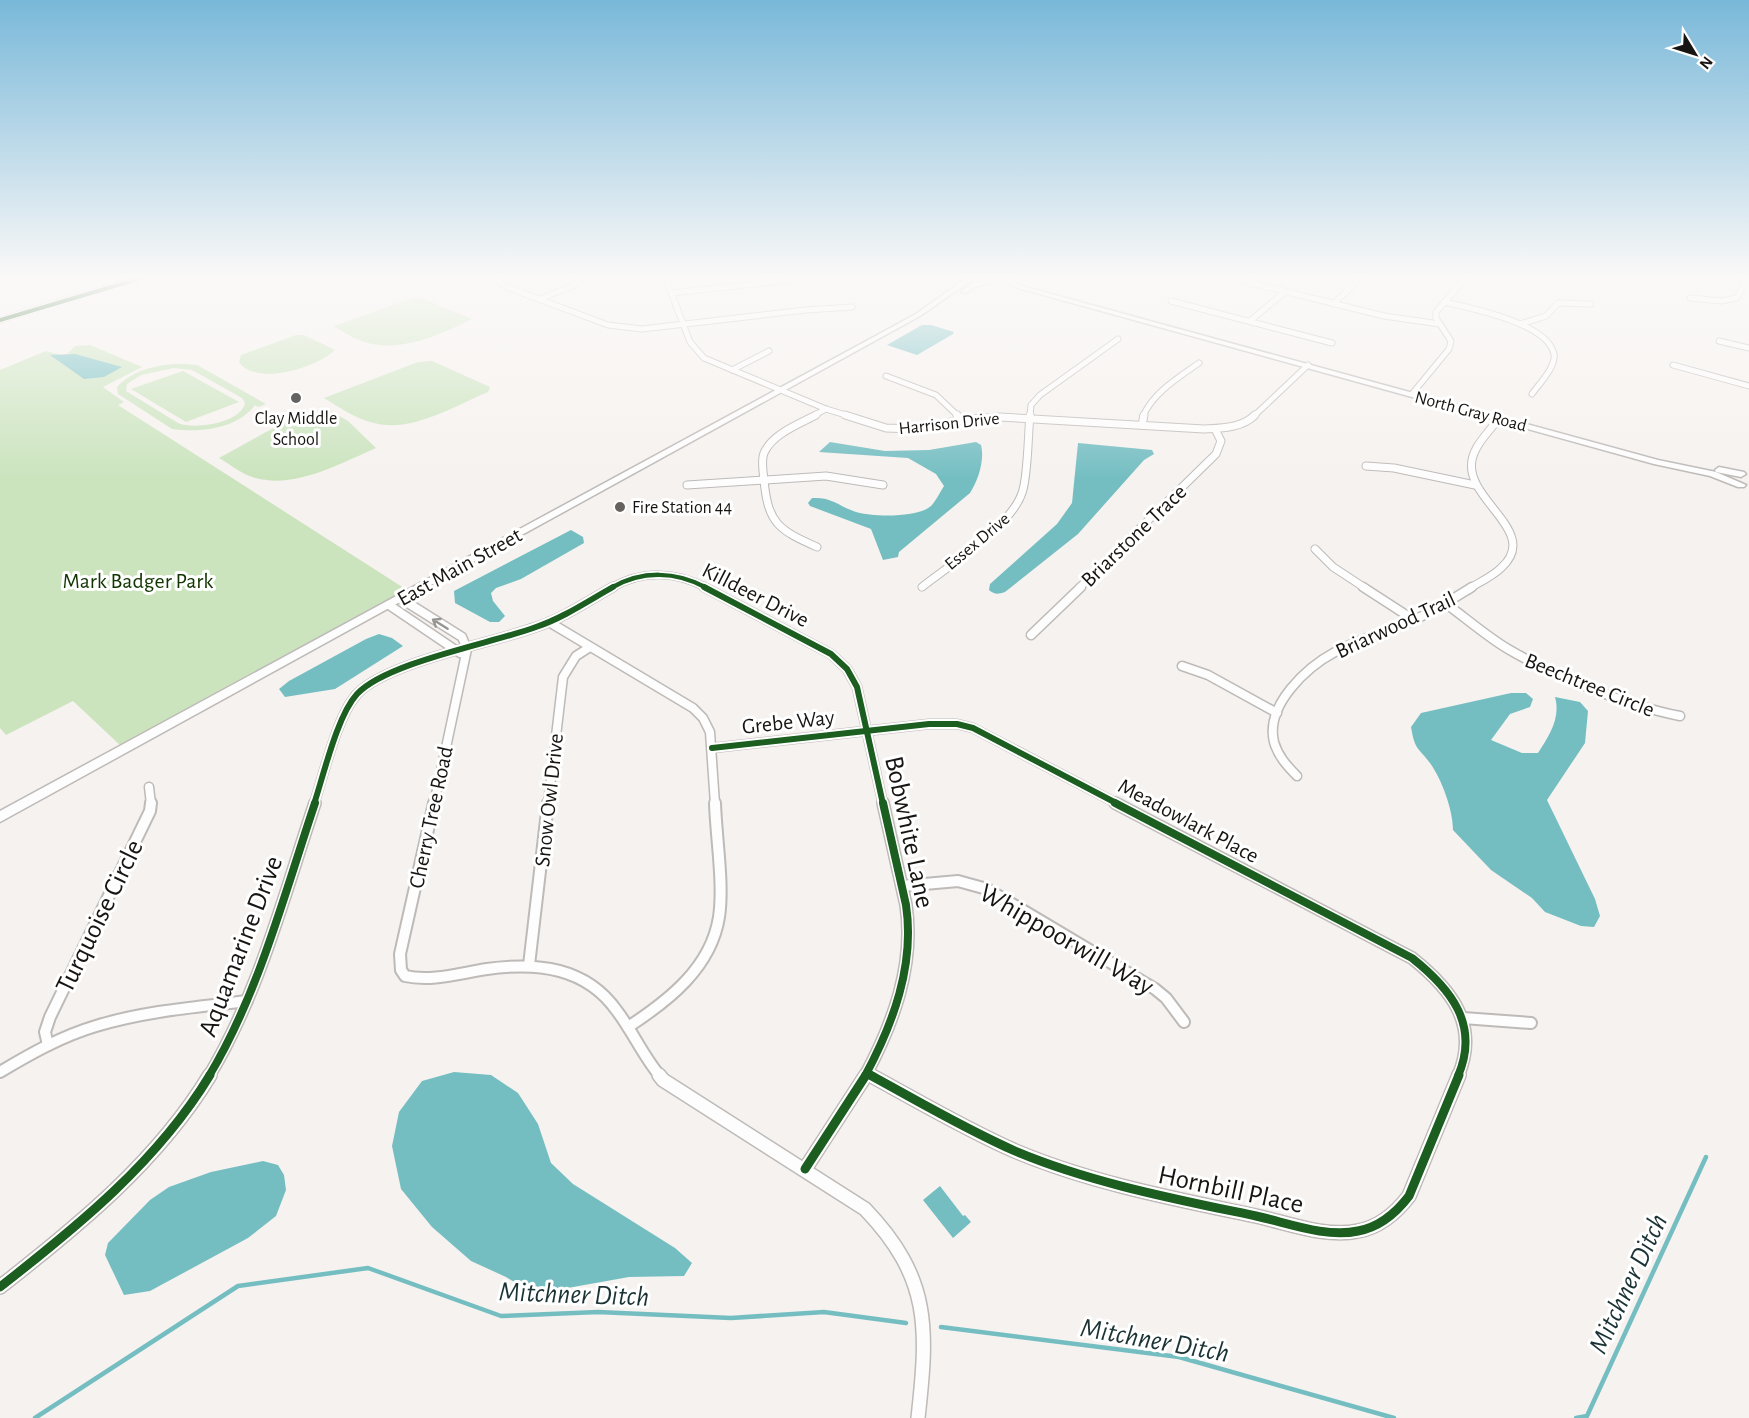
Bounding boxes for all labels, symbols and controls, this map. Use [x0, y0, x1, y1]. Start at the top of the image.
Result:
north arrow [1665, 24, 1725, 84]
text: N [1696, 53, 1716, 72]
street label: North Gray Road [1413, 388, 1529, 436]
marker: Clay Middle School [289, 391, 303, 405]
place label: Clay Middle School [255, 410, 337, 449]
street label: Harrison Drive [898, 410, 1000, 438]
street label: Briarstone Trace [1077, 480, 1190, 591]
place label: Fire Station 44 [632, 499, 732, 517]
marker: Fire Station 44 [613, 500, 627, 514]
street label: Essex Drive [942, 510, 1014, 574]
street label: East Main Street [394, 524, 525, 610]
street label: Killdeer Drive [699, 559, 812, 631]
park label: Mark Badger Park [63, 570, 213, 592]
street label: Briarwood Trail [1332, 588, 1459, 662]
one-way arrow [432, 617, 449, 629]
street label: Beechtree Circle [1522, 649, 1658, 721]
street label: Grebe Way [741, 706, 836, 738]
street label: Snow Owl Drive [531, 732, 567, 868]
street label: Cherry Tree Road [405, 744, 457, 890]
street label: Bobwhite Lane [880, 754, 939, 911]
street label: Meadowlark Place [1115, 775, 1262, 867]
street label: Turquoise Circle [51, 836, 148, 997]
street label: Aquamarine Drive [194, 852, 287, 1040]
street label: Whippoorwill Way [975, 879, 1159, 1001]
street label: Hornbill Place [1156, 1161, 1306, 1218]
water label: Mitchner Ditch [1584, 1210, 1673, 1358]
water label: Mitchner Ditch [498, 1278, 650, 1312]
water label: Mitchner Ditch [1078, 1314, 1231, 1368]

